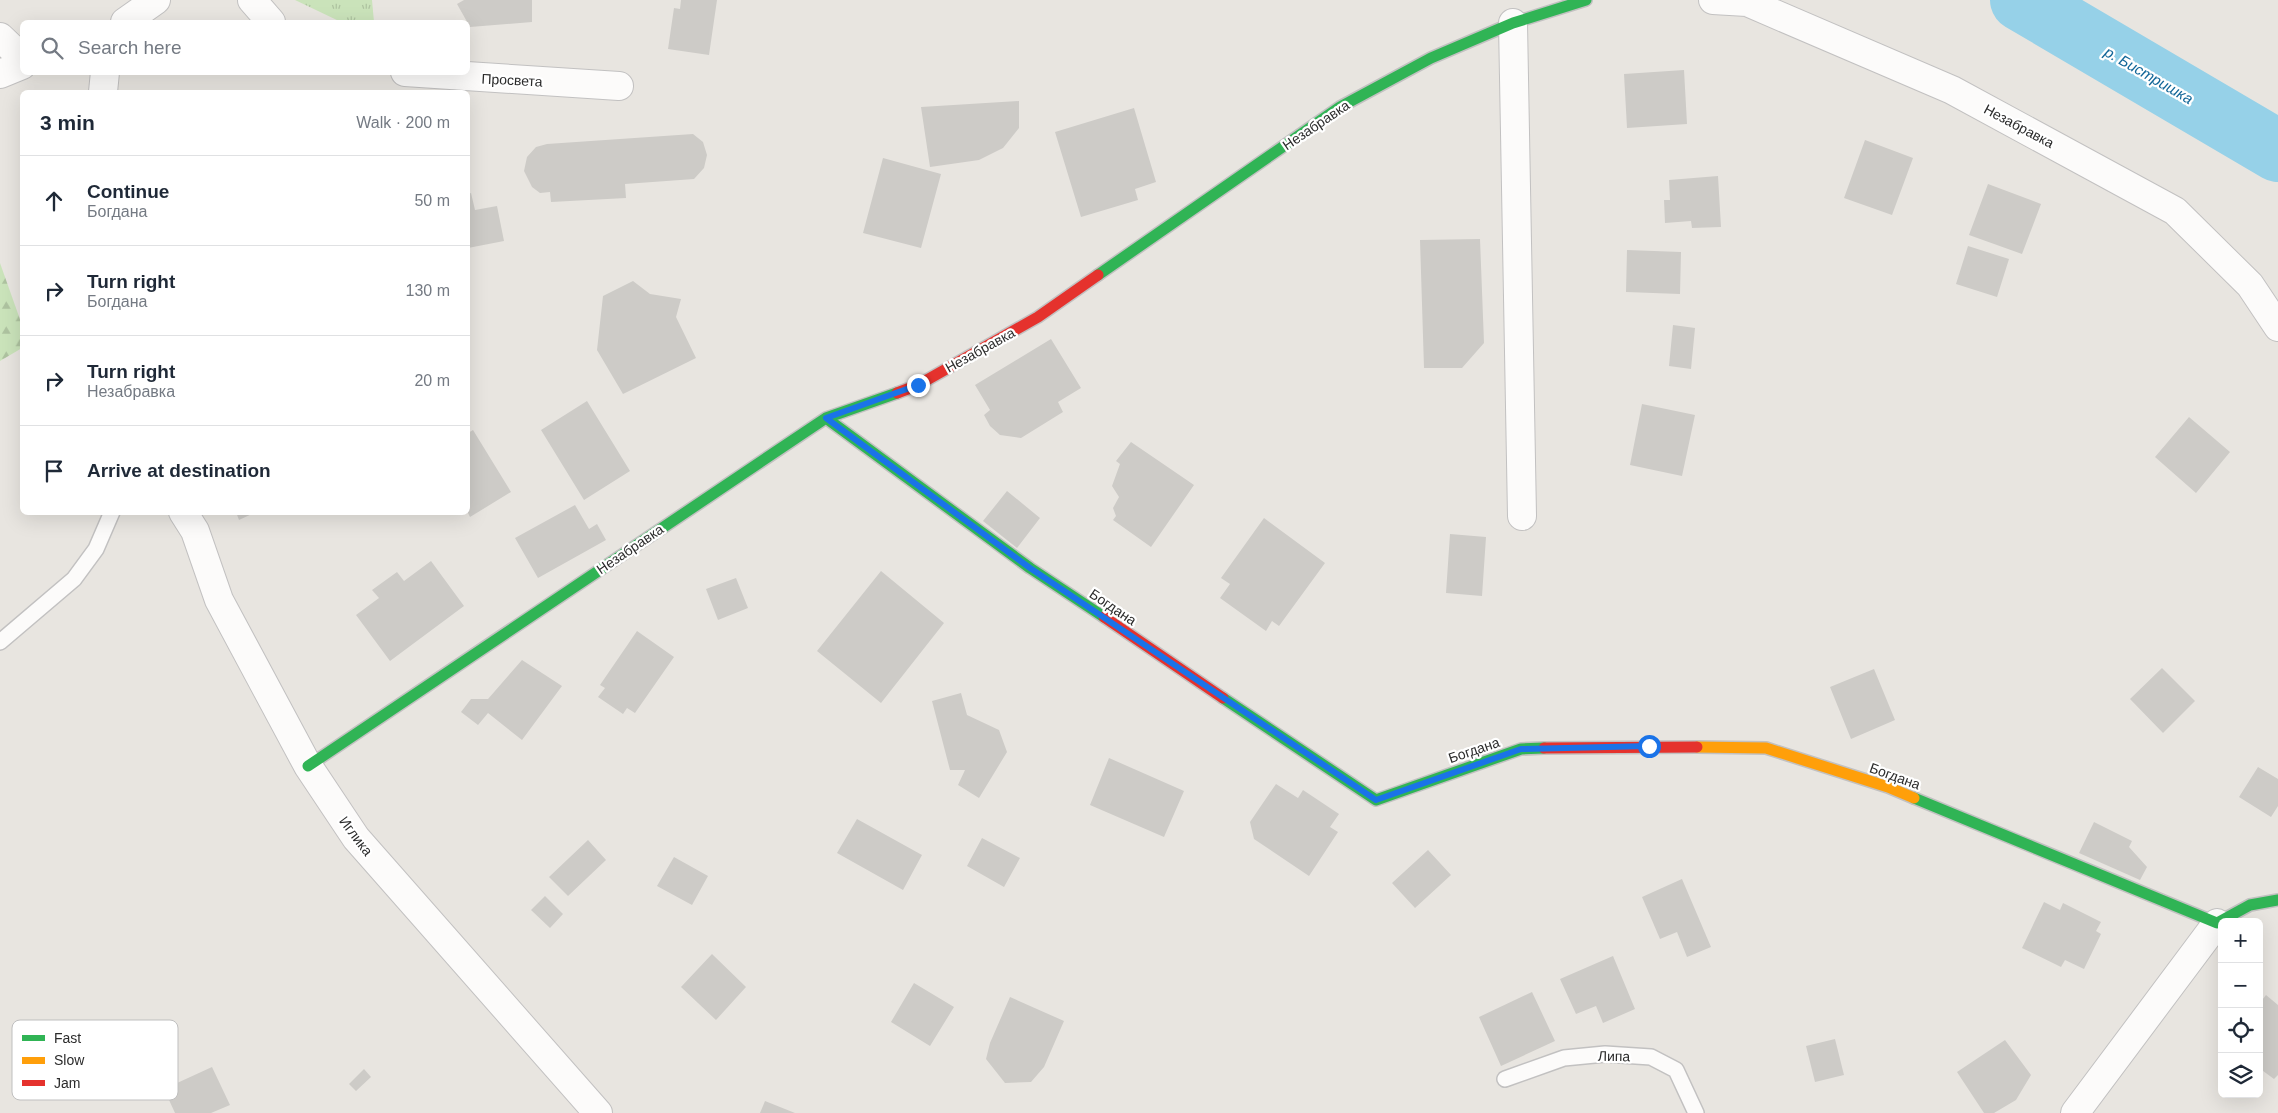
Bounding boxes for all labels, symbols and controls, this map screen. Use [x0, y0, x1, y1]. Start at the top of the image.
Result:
search box [20, 20, 470, 75]
icon: search [38, 34, 66, 62]
text: Search here [78, 37, 182, 58]
water label: р. Бистришка [2101, 42, 2196, 107]
street label: Просвета [481, 70, 543, 90]
street label: Незабравка [1280, 97, 1353, 153]
street label: Незабравка [1981, 101, 2057, 151]
text: 3 min [40, 111, 95, 134]
text: Walk · 200 m [356, 114, 450, 131]
text: Continue [87, 181, 169, 202]
icon: ahead [40, 187, 68, 215]
text: 50 m [414, 192, 450, 209]
text: Богдана [87, 203, 147, 220]
text: Turn right [87, 271, 175, 292]
icon: right [40, 277, 68, 305]
text: 130 m [406, 282, 450, 299]
text: Богдана [87, 293, 147, 310]
street label: Незабравка [942, 324, 1018, 376]
text: Turn right [87, 361, 175, 382]
icon: right [40, 367, 68, 395]
text: 20 m [414, 372, 450, 389]
route end [907, 374, 930, 397]
text: Незабравка [87, 383, 175, 400]
icon: arrive [40, 457, 68, 485]
text: Arrive at destination [87, 460, 271, 481]
street label: Незабравка [594, 521, 667, 577]
street label: Богдана [1087, 586, 1140, 629]
street label: Богдана [1446, 734, 1502, 766]
route start [1638, 735, 1661, 758]
street label: Богдана [1867, 759, 1923, 793]
street label: Иглика [336, 813, 376, 859]
map controls [2218, 918, 2263, 1098]
button: + [2218, 918, 2263, 963]
button: − [2218, 963, 2263, 1008]
button: locate [2218, 1008, 2263, 1053]
legend [12, 1020, 178, 1100]
text: Fast [54, 1030, 81, 1046]
street label: Липа [1598, 1048, 1631, 1064]
text: Slow [54, 1052, 85, 1068]
button: layers [2218, 1053, 2263, 1098]
text: Jam [54, 1075, 80, 1091]

